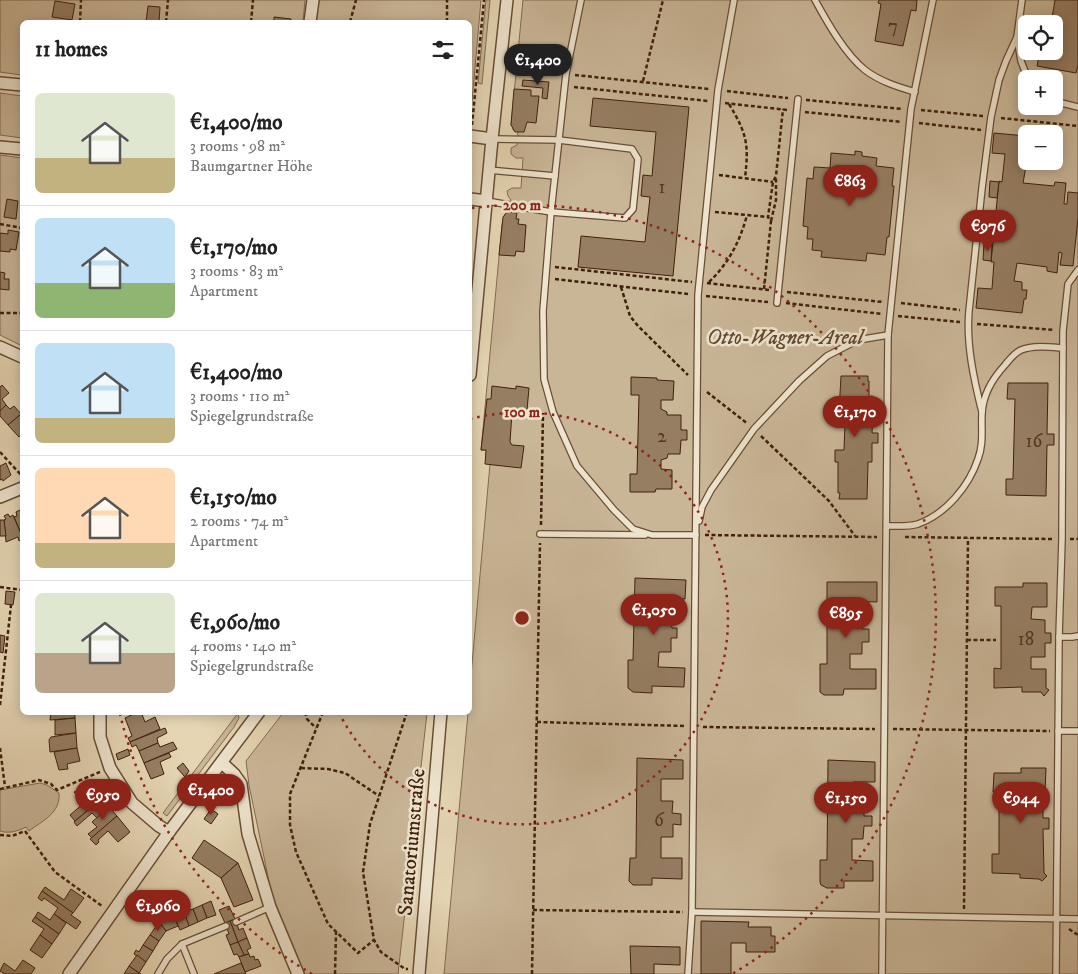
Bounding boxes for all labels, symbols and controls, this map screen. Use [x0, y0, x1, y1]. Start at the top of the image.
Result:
house number: 7 [888, 15, 898, 38]
map controls [1018, 15, 1063, 170]
button: locate [1018, 15, 1063, 60]
icon: filters [429, 36, 457, 64]
text: 11 homes [35, 37, 108, 63]
pin: €1,400 [497, 44, 579, 86]
text: €1,400 [515, 50, 561, 70]
button: + [1018, 70, 1063, 115]
text: €1,400/mo [190, 110, 282, 136]
icon: home [75, 113, 135, 173]
button: − [1018, 125, 1063, 170]
text: 3 rooms · 98 m² [190, 136, 285, 156]
text: Baumgartner Höhe [190, 156, 313, 176]
pin: €863 [820, 164, 880, 207]
text: €863 [834, 171, 866, 191]
house number: 1 [659, 176, 666, 199]
text: 200 m [503, 196, 542, 215]
pin: €976 [958, 210, 1018, 252]
text: €976 [971, 216, 1005, 236]
text: €1,170/mo [190, 235, 277, 261]
icon: home [75, 238, 135, 298]
text: 3 rooms · 83 m² [190, 261, 283, 281]
text: Apartment [190, 281, 258, 301]
park label: Otto-Wagner-Areal [707, 325, 866, 351]
text: €1,400/mo [190, 360, 282, 386]
icon: home [75, 363, 135, 423]
text: 3 rooms · 110 m² [190, 386, 289, 406]
pin: €1,170 [814, 396, 896, 438]
text: €1,170 [834, 402, 876, 422]
text: 100 m [504, 403, 541, 422]
text: Spiegelgrundstraße [190, 406, 314, 426]
house number: 2 [657, 425, 667, 448]
house number: 16 [1026, 430, 1044, 453]
text: €1,150/mo [190, 485, 277, 511]
icon: home [75, 488, 135, 548]
text: 2 rooms · 74 m² [190, 511, 288, 531]
text: Apartment [190, 531, 258, 551]
pin: €1,050 [613, 594, 695, 636]
pin: €895 [816, 596, 876, 639]
text: €1,050 [632, 600, 676, 620]
text: €895 [829, 603, 863, 623]
centre of rings [513, 609, 531, 627]
text: €1,960/mo [190, 610, 280, 636]
icon: home [75, 613, 135, 673]
house number: 18 [1018, 628, 1034, 651]
text: 4 rooms · 140 m² [190, 636, 296, 656]
text: Spiegelgrundstraße [190, 656, 314, 676]
street label: Sanatoriumstraße [393, 767, 431, 917]
pin: €1,400 [170, 774, 252, 816]
pin: €950 [73, 778, 133, 821]
text: €1,400 [188, 780, 234, 800]
pin: €1,150 [805, 782, 887, 824]
pin: €944 [991, 782, 1051, 824]
text: €950 [86, 785, 120, 805]
text: €1,150 [825, 788, 867, 808]
text: €944 [1003, 788, 1039, 808]
house number: 6 [654, 809, 665, 832]
pin: €1,960 [117, 890, 199, 932]
text: €1,960 [136, 896, 180, 916]

